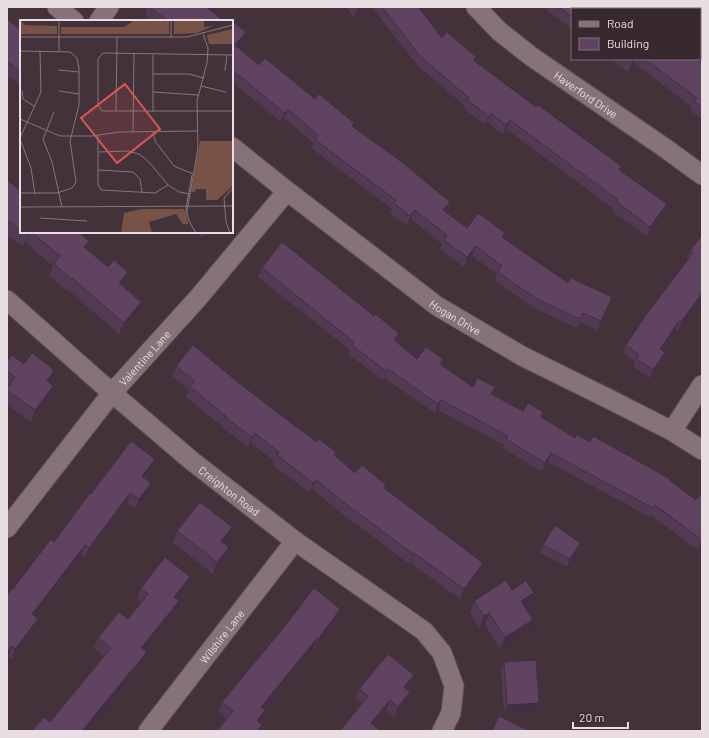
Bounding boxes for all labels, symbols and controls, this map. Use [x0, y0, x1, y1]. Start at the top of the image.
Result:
legend [571, 8, 701, 60]
text: Road [607, 16, 634, 30]
inset map [20, 20, 233, 233]
text: Building [607, 36, 649, 50]
street label: Haverford Drive [552, 68, 621, 120]
street label: Hogan Drive [427, 296, 484, 337]
street label: Valentine Lane [116, 327, 173, 388]
street label: Creighton Road [197, 463, 263, 518]
street label: Wilshire Lane [196, 606, 246, 666]
scale bar [573, 704, 628, 730]
text: 20 m [579, 710, 605, 724]

